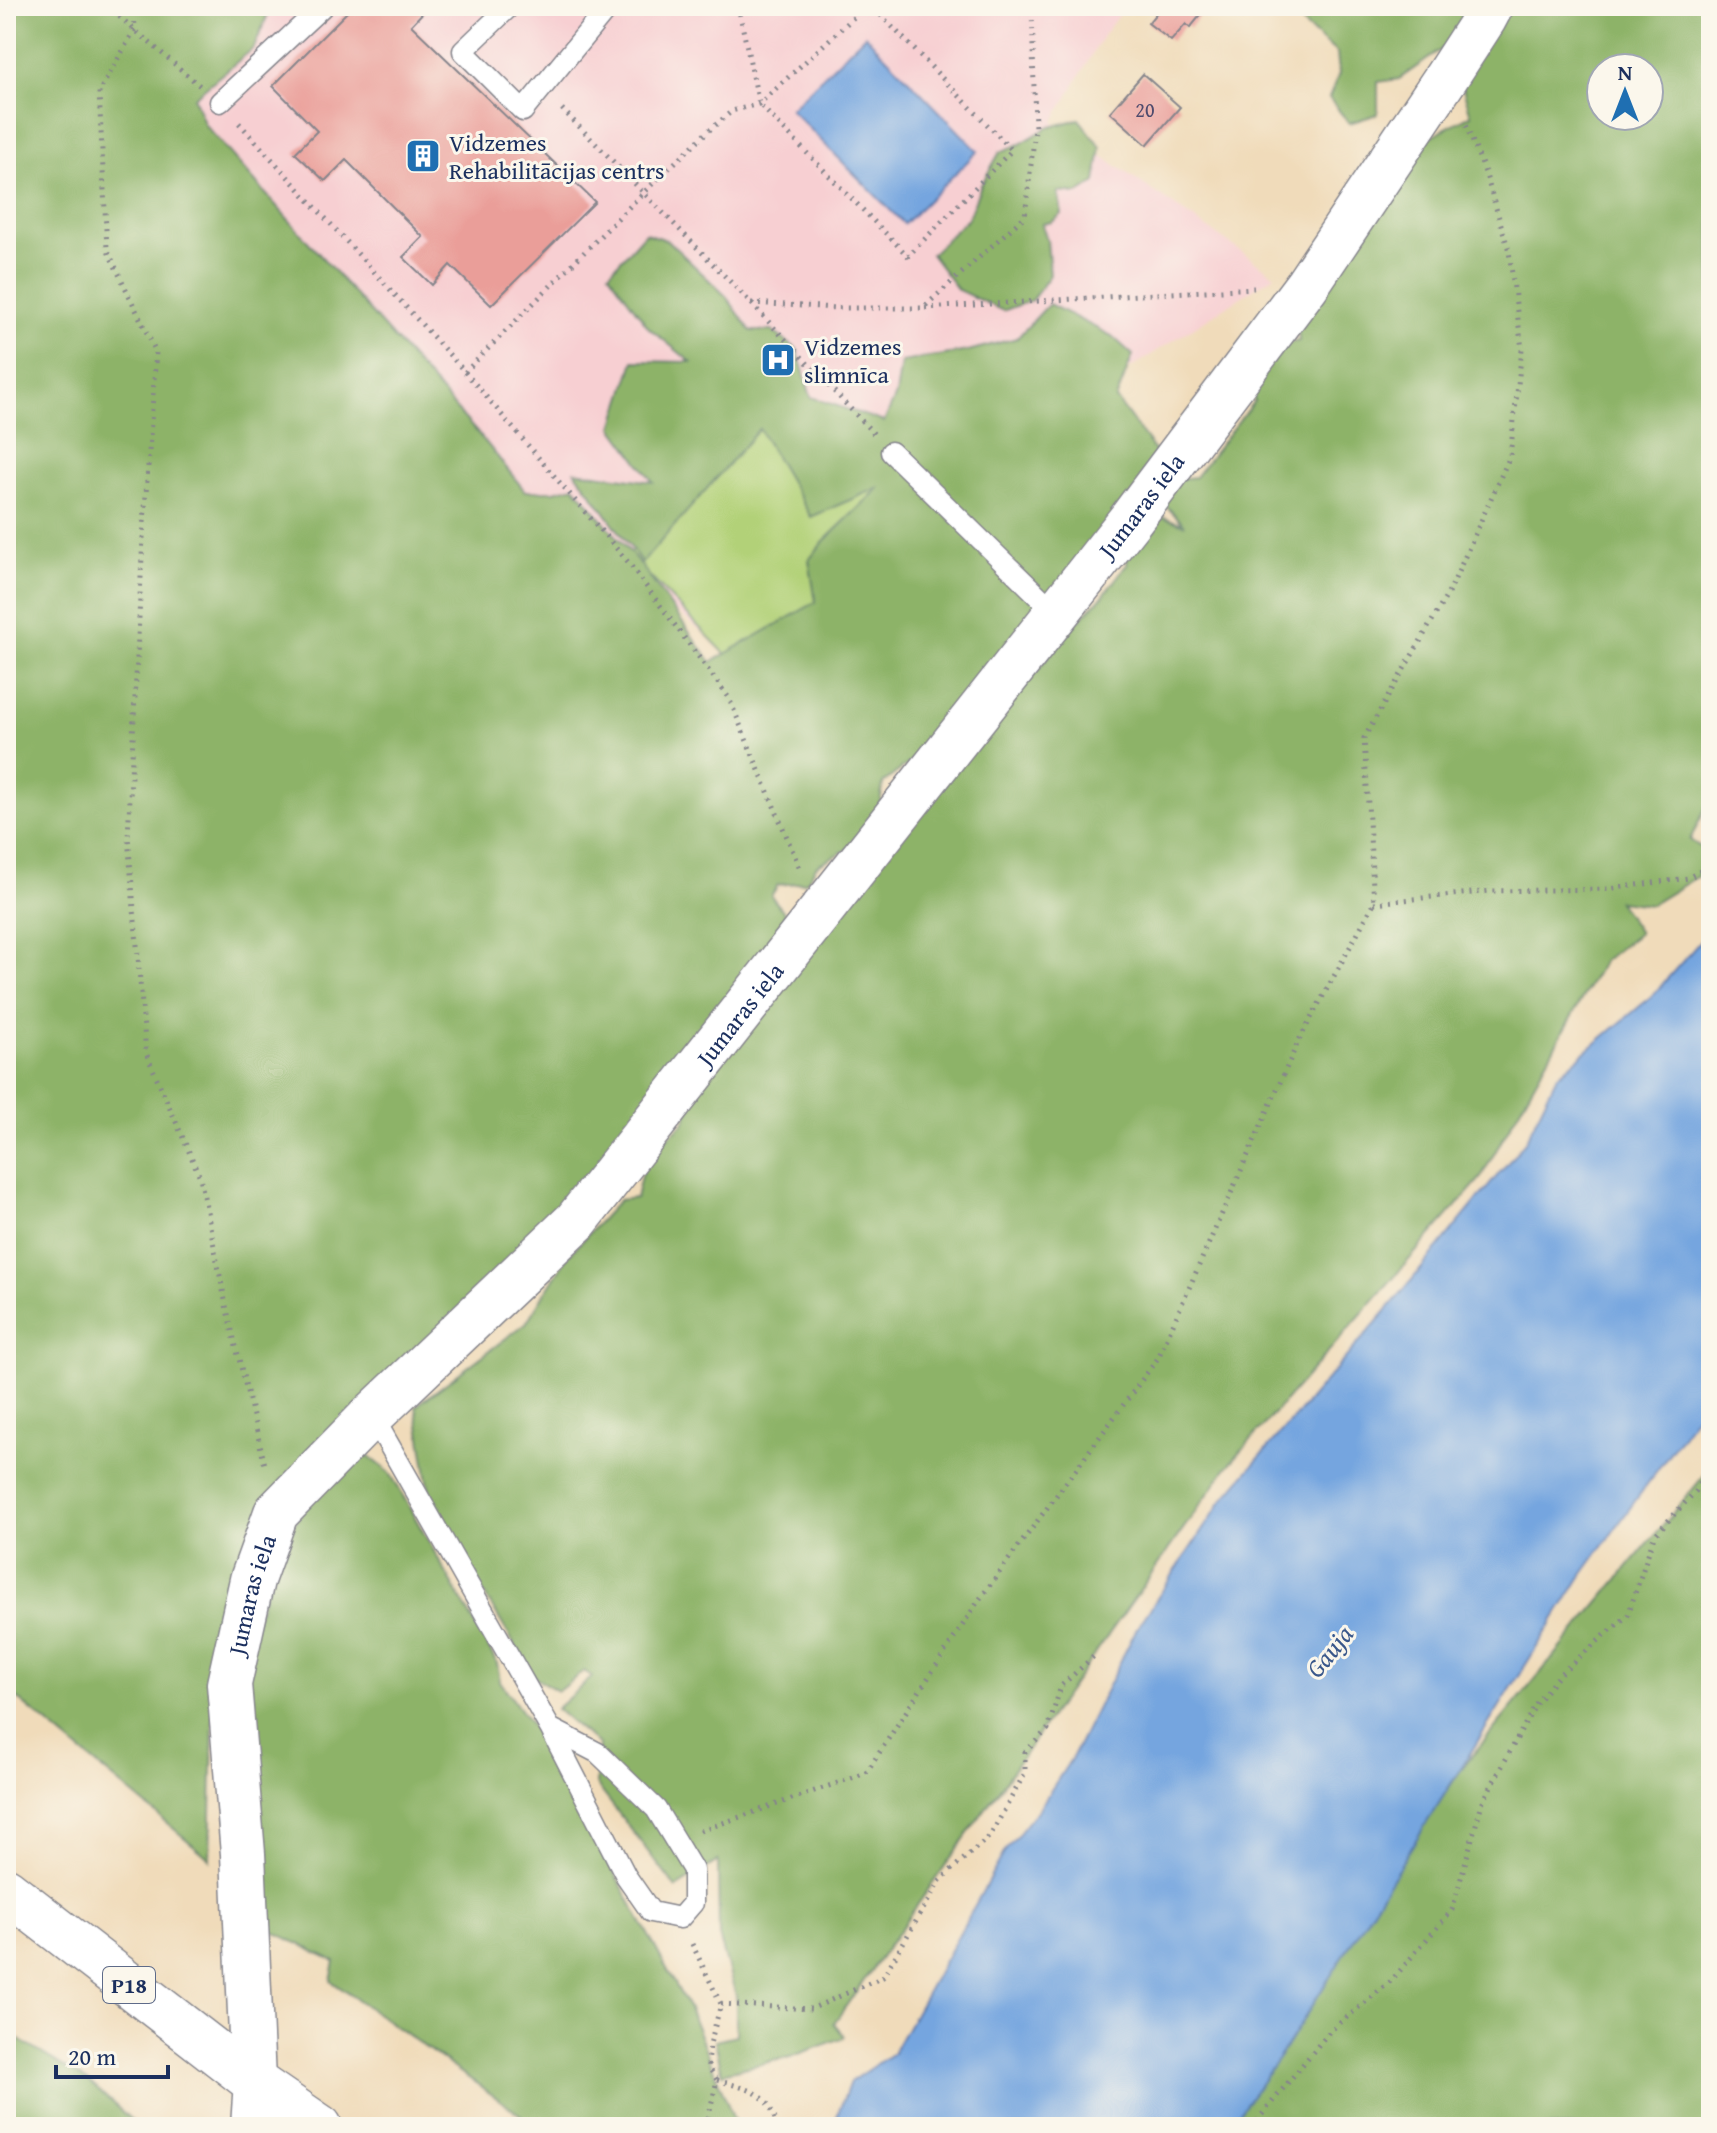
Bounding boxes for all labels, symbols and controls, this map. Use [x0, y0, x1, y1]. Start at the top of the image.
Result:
north arrow [1585, 52, 1665, 132]
text: N [1618, 56, 1633, 88]
house number: 20 [1135, 95, 1155, 124]
place label: Vidzemes Rehabilitācijas centrs [449, 125, 665, 188]
building icon: Vidzemes Rehabilitācijas centrs [404, 137, 442, 175]
place label: Vidzemes slimnīca [804, 329, 901, 392]
hospital icon: Vidzemes slimnīca [759, 341, 797, 379]
street label: Jumaras iela [1088, 445, 1193, 567]
street label: Jumaras iela [686, 954, 792, 1076]
street label: Jumaras iela [218, 1529, 285, 1661]
water label: Gauja [1296, 1616, 1362, 1686]
road number: P18 [103, 1967, 155, 2003]
scale bar [56, 2029, 168, 2079]
text: 20 m [68, 2039, 116, 2074]

